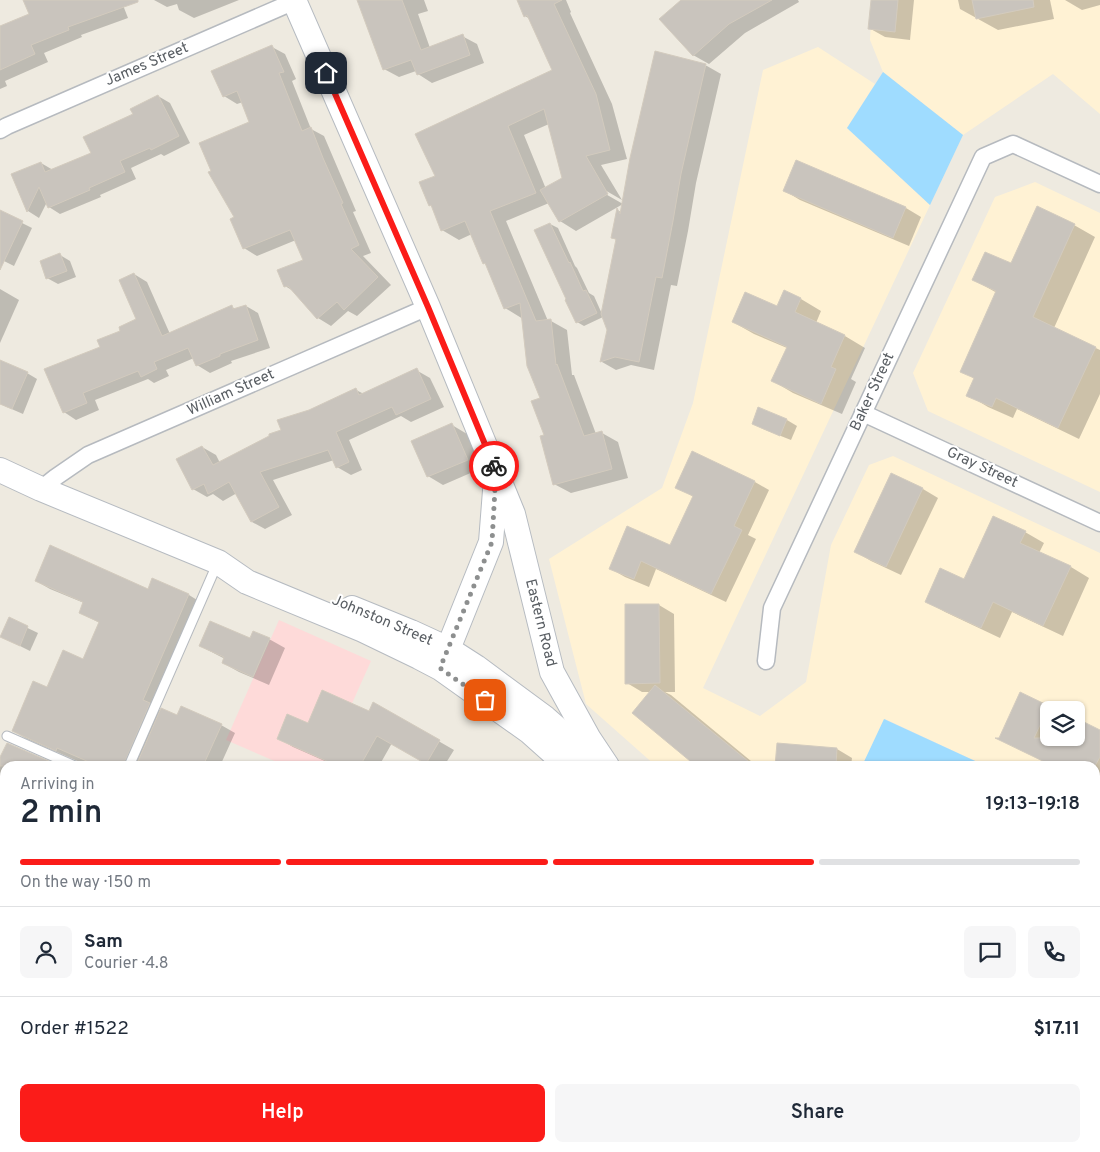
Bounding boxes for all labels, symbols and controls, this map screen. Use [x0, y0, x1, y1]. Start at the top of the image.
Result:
street label: James Street [102, 39, 192, 91]
pin [305, 52, 347, 94]
icon: home [312, 59, 340, 87]
street label: Baker Street [847, 350, 899, 434]
street label: William Street [184, 365, 278, 421]
courier [469, 441, 519, 491]
street label: Gray Street [943, 443, 1021, 493]
icon: bike [480, 452, 508, 480]
street label: Eastern Road [520, 577, 560, 669]
street label: Johnston Street [329, 591, 435, 651]
pin [464, 679, 506, 721]
icon: bag [471, 686, 499, 714]
map controls [1040, 701, 1085, 746]
button: layers [1040, 701, 1085, 746]
text: Arriving in [20, 775, 95, 795]
text: 19:13–19:18 [985, 792, 1080, 816]
text: 2 min [20, 794, 102, 834]
text: On the way · 150 m [20, 873, 151, 893]
button: person [20, 926, 72, 978]
button: chat [964, 926, 1016, 978]
button: phone [1028, 926, 1080, 978]
text: Sam [84, 930, 123, 954]
text: Courier · 4.8 [84, 954, 168, 974]
text: Order #1522 [20, 1017, 129, 1041]
text: $17.11 [1033, 1017, 1080, 1041]
button: Help [20, 1084, 545, 1142]
button: Share [555, 1084, 1080, 1142]

